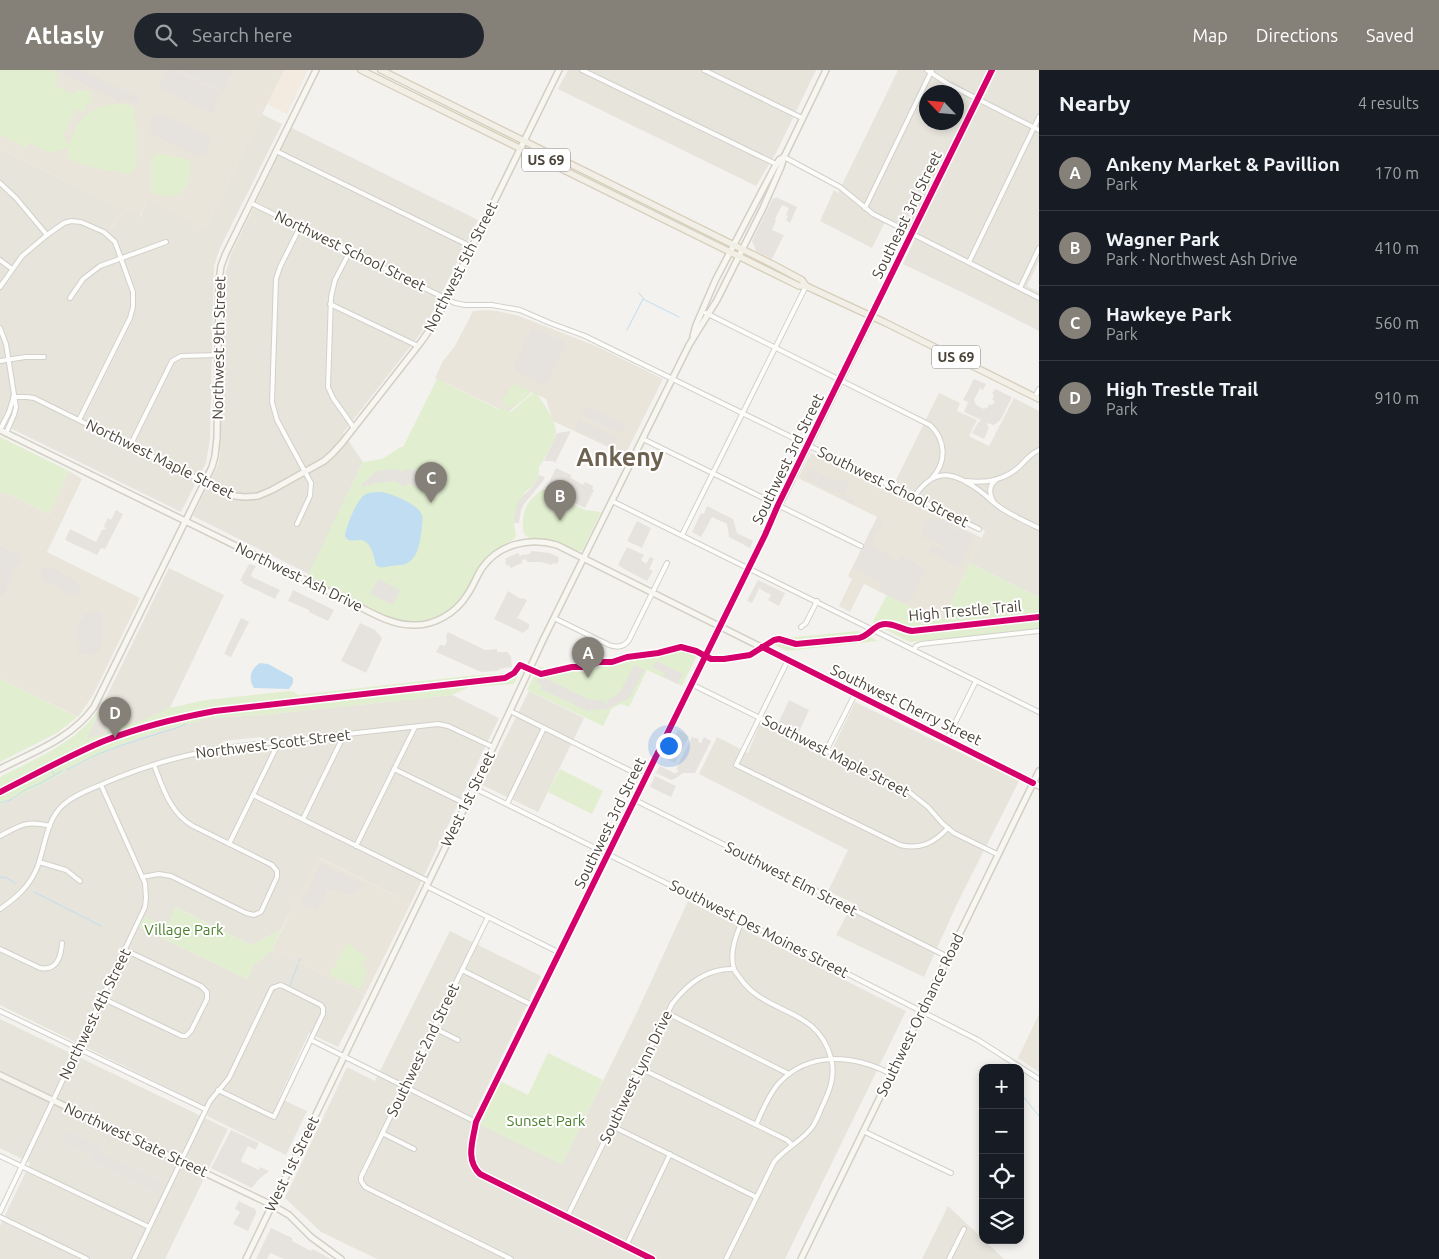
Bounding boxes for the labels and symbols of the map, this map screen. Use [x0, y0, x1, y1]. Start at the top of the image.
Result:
north arrow [919, 85, 964, 130]
road number: US 69 [522, 148, 570, 172]
street label: Southeast 3rd Street [868, 148, 945, 281]
street label: Northwest 5th Street [420, 199, 501, 335]
street label: Northwest School Street [272, 207, 428, 295]
street label: Northwest 9th Street [209, 276, 228, 420]
road number: US 69 [932, 346, 980, 368]
street label: Southwest 3rd Street [748, 390, 827, 527]
street label: Northwest Maple Street [84, 415, 237, 502]
district label: Ankeny [576, 443, 664, 471]
street label: Southwest School Street [815, 443, 971, 531]
pin: C [415, 462, 447, 503]
pin: B [544, 480, 576, 521]
street label: Northwest Ash Drive [233, 538, 366, 615]
street label: High Trestle Trail [908, 597, 1022, 624]
pin: A [572, 637, 604, 678]
street label: Southwest Cherry Street [828, 661, 984, 749]
pin: D [99, 697, 131, 738]
street label: Southwest Maple Street [760, 711, 913, 800]
street label: Northwest Scott Street [194, 726, 352, 761]
your location [656, 733, 682, 759]
street label: West 1st Street [437, 748, 498, 849]
street label: Southwest 3rd Street [570, 754, 649, 891]
street label: Southwest Elm Street [722, 838, 860, 919]
street label: Southwest Des Moines Street [667, 876, 852, 981]
park label: Village Park [144, 921, 224, 938]
street label: Southwest Ordnance Road [873, 930, 967, 1099]
street label: Northwest 4th Street [55, 945, 134, 1082]
street label: Southwest 2nd Street [383, 980, 462, 1119]
street label: Southwest Lynn Drive [596, 1007, 675, 1146]
street label: Northwest State Street [62, 1099, 211, 1180]
park label: Sunset Park [507, 1112, 586, 1129]
street label: West 1st Street [261, 1113, 322, 1214]

